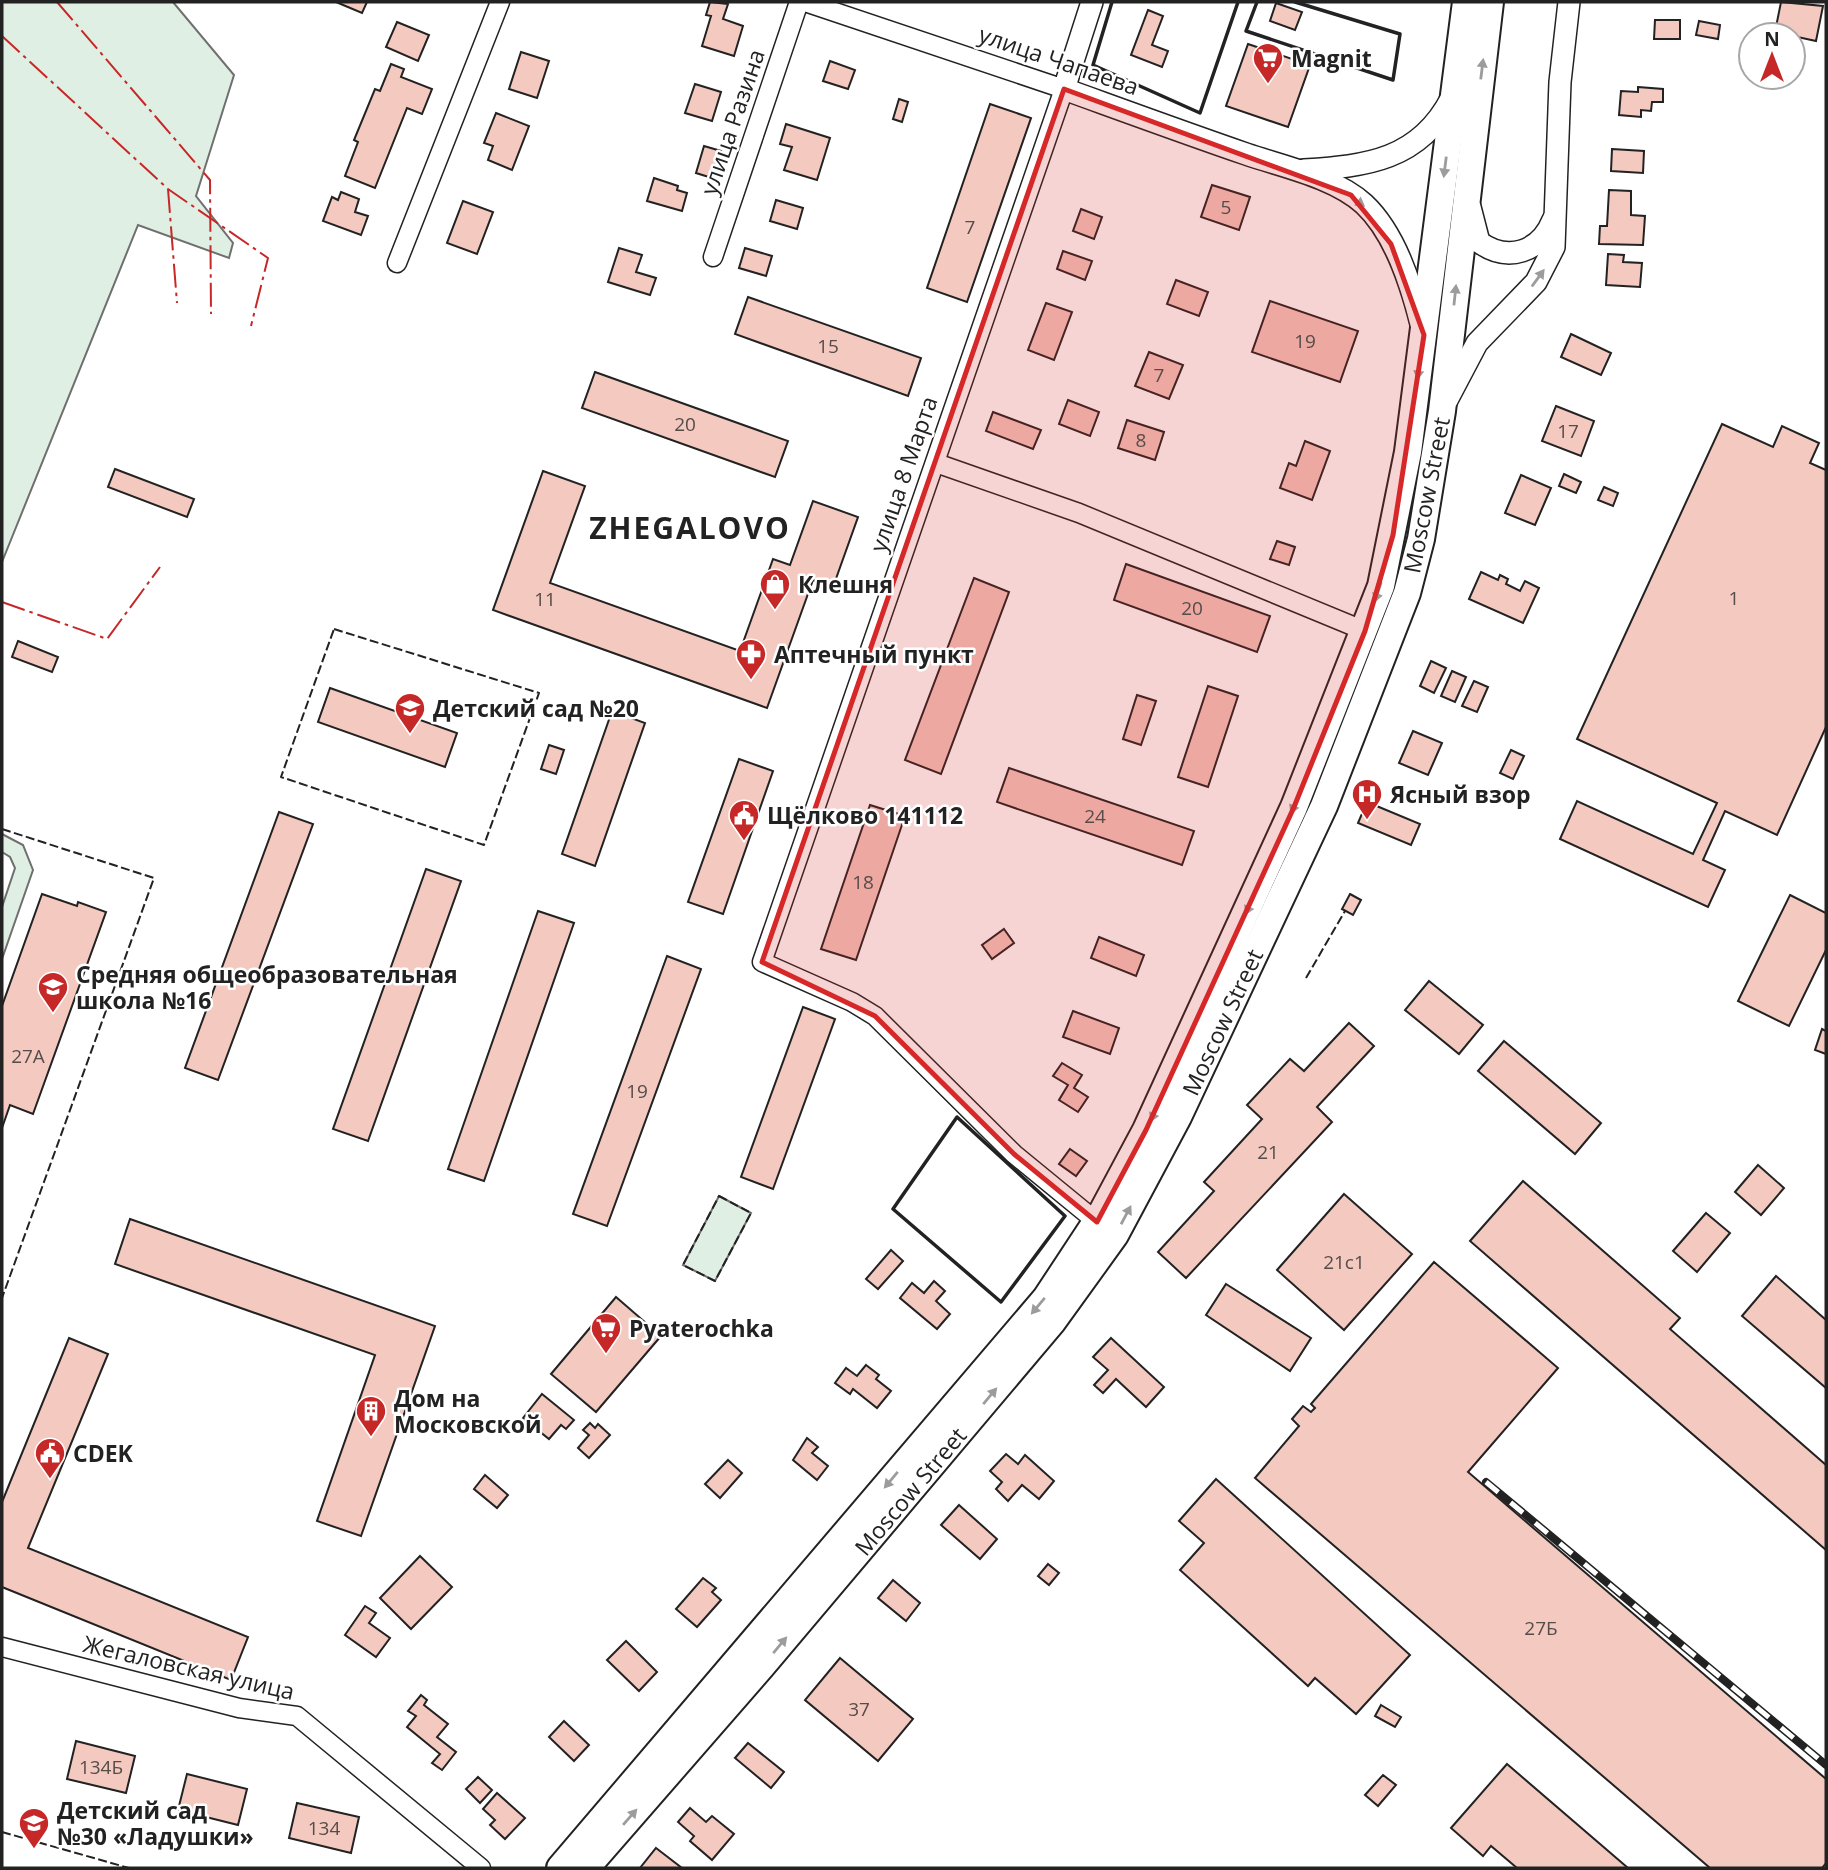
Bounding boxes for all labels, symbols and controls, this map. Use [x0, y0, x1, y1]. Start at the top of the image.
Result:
street label: улица Чапаева [975, 18, 1143, 102]
north arrow [1737, 21, 1807, 91]
text: N [1764, 26, 1780, 52]
supermarket icon: Magnit [1251, 41, 1285, 85]
place label: Magnit [1291, 42, 1372, 74]
street label: улица Разина [692, 45, 772, 199]
one-way arrow [1476, 58, 1487, 80]
one-way arrow [1440, 156, 1451, 178]
one-way arrow [1347, 192, 1365, 206]
house number: 5 [1221, 194, 1231, 220]
house number: 7 [965, 214, 975, 240]
one-way arrow [1531, 269, 1545, 287]
one-way arrow [1450, 283, 1461, 305]
house number: 19 [1294, 328, 1316, 354]
house number: 15 [817, 333, 839, 359]
one-way arrow [1414, 358, 1425, 380]
house number: 7 [1154, 362, 1164, 388]
street label: улица 8 Марта [861, 392, 945, 556]
house number: 20 [674, 411, 696, 437]
street label: Moscow Street [1395, 414, 1457, 576]
house number: 17 [1557, 418, 1579, 444]
house number: 8 [1136, 427, 1146, 453]
district label: ZHEGALOVO [589, 507, 791, 548]
shop icon: Клешня [758, 567, 792, 611]
place label: Клешня [798, 568, 893, 600]
one-way arrow [1373, 582, 1383, 603]
house number: 1 [1729, 585, 1739, 611]
house number: 11 [534, 586, 556, 612]
house number: 20 [1181, 595, 1203, 621]
pharmacy icon: Аптечный пункт [734, 637, 768, 681]
place label: Аптечный пункт [774, 638, 974, 670]
school or university icon: Детский сад №20 [393, 691, 427, 735]
place label: Детский сад №20 [433, 692, 639, 724]
hospital icon: Ясный взор [1350, 777, 1384, 821]
place label: Ясный взор [1389, 778, 1530, 810]
one-way arrow [1290, 794, 1301, 815]
public building icon: Щёлково 141112 [727, 798, 761, 842]
place label: Щёлково 141112 [767, 799, 963, 831]
house number: 24 [1084, 803, 1106, 829]
house number: 18 [852, 869, 874, 895]
one-way arrow [1244, 895, 1256, 915]
street label: Moscow Street [1174, 943, 1270, 1101]
place label: Средняя общеобразовательная школа №16 [76, 958, 458, 1016]
school or university icon: Средняя общеобразовательная школа №16 [36, 970, 70, 1014]
house number: 27А [11, 1043, 45, 1069]
house number: 19 [626, 1078, 648, 1104]
one-way arrow [1149, 1102, 1161, 1122]
house number: 21 [1257, 1139, 1279, 1165]
one-way arrow [1119, 1204, 1131, 1224]
house number: 21с1 [1323, 1249, 1365, 1275]
one-way arrow [1031, 1298, 1046, 1315]
supermarket icon: Pyaterochka [589, 1311, 623, 1355]
place label: Pyaterochka [629, 1312, 774, 1344]
place label: Дом на Московской [394, 1382, 542, 1440]
one-way arrow [982, 1388, 997, 1405]
building icon: Дом на Московской [354, 1394, 388, 1438]
street label: Moscow Street [847, 1420, 973, 1562]
public building icon: CDEK [33, 1436, 67, 1480]
place label: CDEK [73, 1437, 134, 1469]
one-way arrow [884, 1471, 899, 1488]
house number: 27Б [1524, 1615, 1558, 1641]
street label: Жегаловская улица [80, 1627, 298, 1707]
one-way arrow [772, 1636, 788, 1654]
house number: 37 [848, 1696, 870, 1722]
house number: 134Б [79, 1754, 123, 1780]
place label: Детский сад №30 «Ладушки» [57, 1794, 254, 1852]
school or university icon: Детский сад №30 «Ладушки» [17, 1806, 51, 1850]
one-way arrow [622, 1808, 637, 1825]
house number: 134 [308, 1815, 340, 1841]

